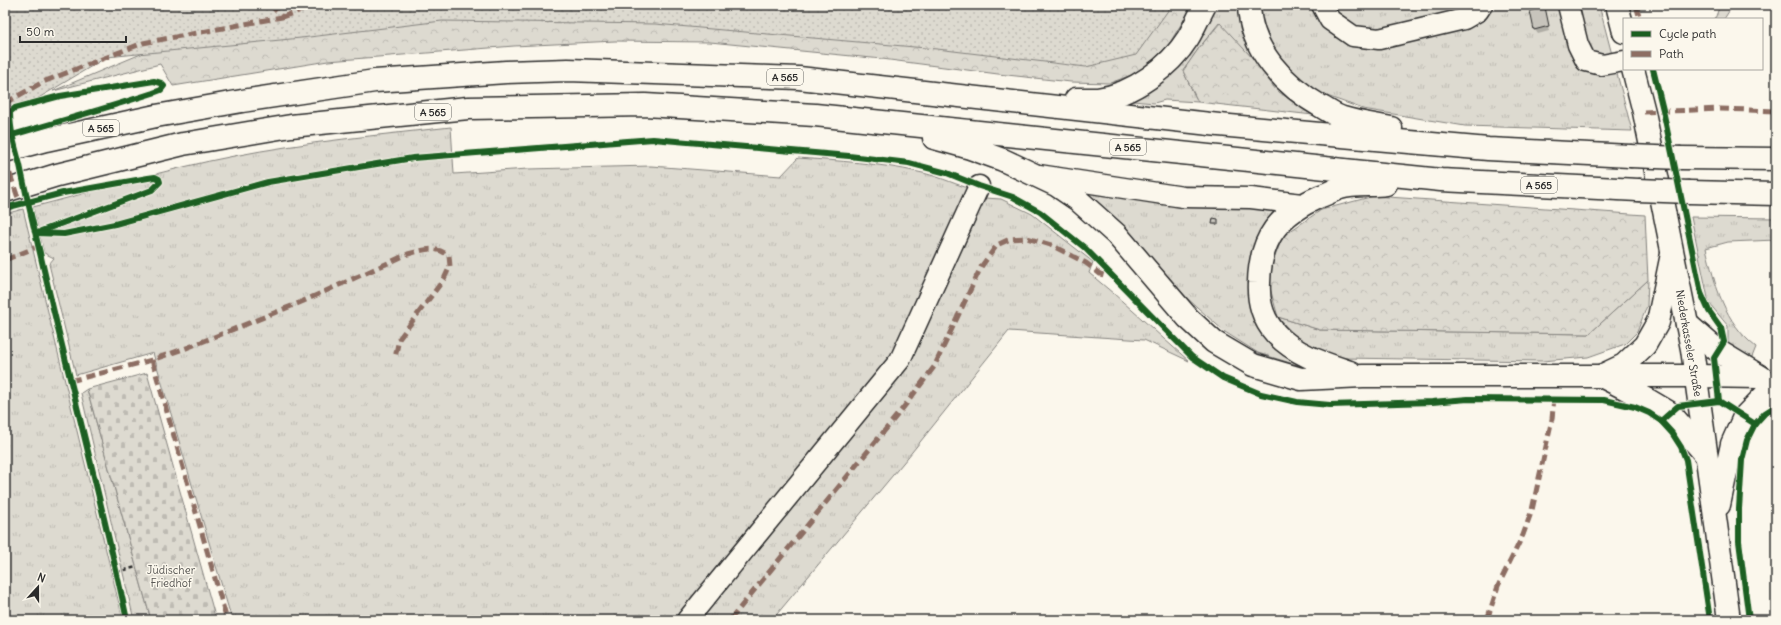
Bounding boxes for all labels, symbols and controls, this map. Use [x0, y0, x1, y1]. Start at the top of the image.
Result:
scale bar [20, 18, 126, 44]
legend [1623, 18, 1763, 70]
text: 50 m [26, 24, 55, 39]
text: Cycle path [1659, 26, 1716, 41]
text: Path [1659, 46, 1684, 61]
road number: A 565 [767, 69, 803, 85]
road number: A 565 [415, 104, 451, 120]
road number: A 565 [83, 120, 119, 136]
road number: A 565 [1110, 139, 1146, 155]
road number: A 565 [1521, 177, 1557, 193]
street label: Niederkasseler Straße [1673, 288, 1705, 398]
park label: Jüdischer Friedhof [147, 563, 196, 590]
north arrow [18, 567, 58, 607]
text: N [36, 570, 48, 586]

